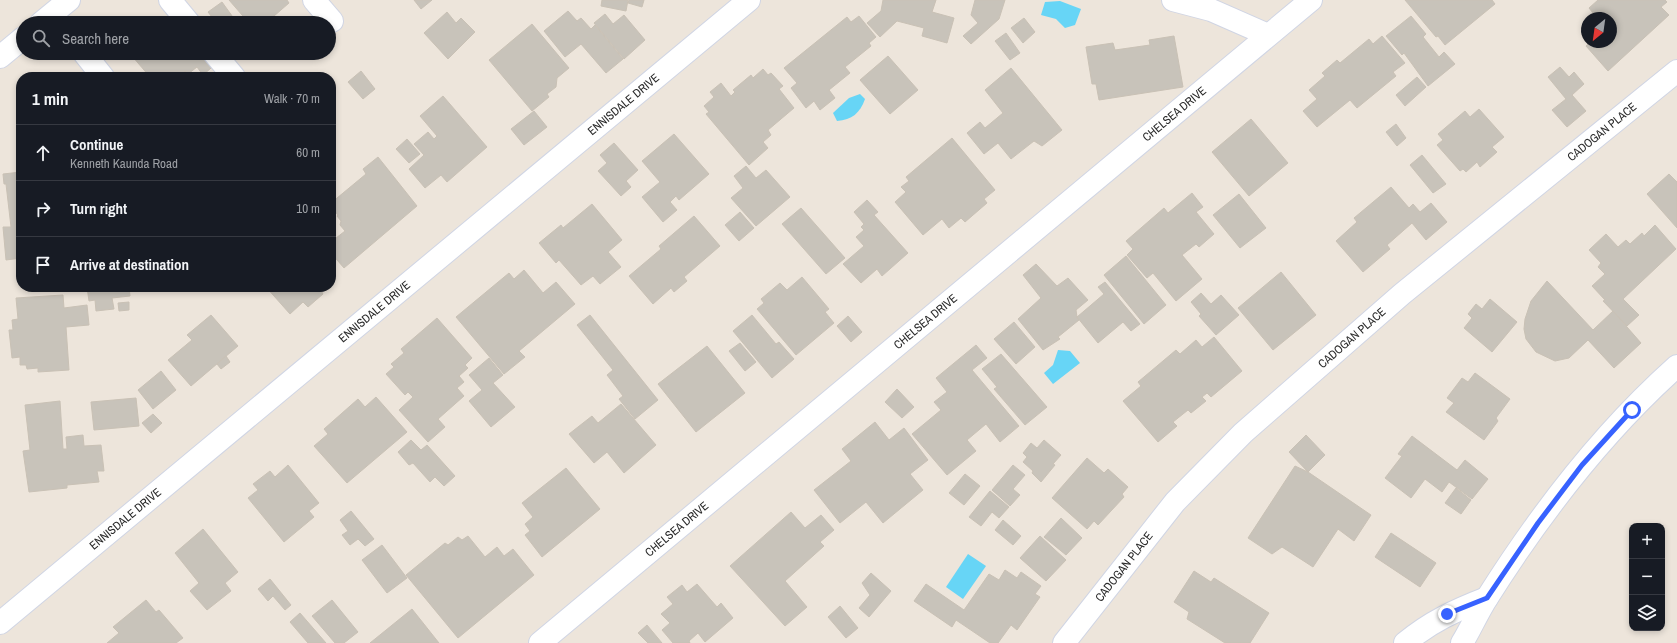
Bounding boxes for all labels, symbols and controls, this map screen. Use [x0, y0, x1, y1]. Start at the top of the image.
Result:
north arrow [1581, 12, 1617, 48]
search box [16, 16, 336, 60]
icon: search [30, 27, 52, 49]
text: Search here [62, 28, 129, 49]
street label: ENNISDALE DRIVE [584, 70, 663, 139]
street label: CHELSEA DRIVE [1139, 83, 1210, 145]
text: 1 min [32, 87, 68, 110]
text: Walk · 70 m [264, 90, 320, 107]
street label: CADOGAN PLACE [1564, 99, 1640, 165]
text: Continue [70, 134, 123, 155]
icon: ahead [32, 142, 54, 164]
text: 60 m [296, 144, 320, 161]
text: Kenneth Kaunda Road [70, 155, 178, 172]
icon: right [32, 198, 54, 220]
text: Turn right [70, 198, 127, 219]
text: 10 m [296, 200, 320, 217]
icon: arrive [32, 254, 54, 276]
text: Arrive at destination [70, 254, 189, 275]
street label: ENNISDALE DRIVE [335, 277, 414, 346]
street label: CHELSEA DRIVE [890, 290, 961, 353]
street label: CADOGAN PLACE [1315, 304, 1389, 372]
route start [1623, 401, 1641, 419]
street label: ENNISDALE DRIVE [86, 484, 165, 553]
street label: CHELSEA DRIVE [641, 498, 712, 560]
map controls [1629, 523, 1665, 631]
button: + [1629, 523, 1665, 559]
street label: CADOGAN PLACE [1091, 528, 1157, 605]
button: − [1629, 559, 1665, 595]
button: layers [1629, 595, 1665, 631]
route end [1438, 605, 1456, 623]

